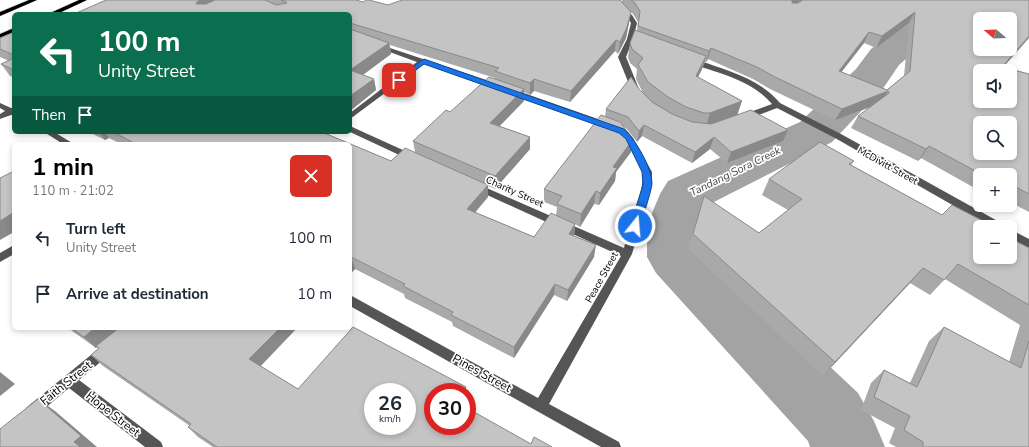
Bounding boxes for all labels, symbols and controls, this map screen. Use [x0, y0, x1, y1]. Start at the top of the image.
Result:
north arrow [973, 12, 1017, 56]
map controls [973, 12, 1017, 264]
text: 100 m [98, 23, 181, 61]
icon: left [32, 28, 84, 80]
text: Unity Street [98, 59, 195, 83]
pin [382, 63, 416, 97]
button: sound [973, 64, 1017, 108]
icon: arrive [388, 69, 410, 91]
icon: arrive [74, 104, 96, 126]
text: Then [32, 105, 66, 125]
button: search [973, 116, 1017, 160]
water label: Tandang Sora Creek [687, 143, 784, 200]
street label: McDivitt Street [855, 143, 921, 189]
text: 1 min [32, 151, 94, 183]
button: close [290, 155, 332, 197]
button: + [973, 168, 1017, 212]
street label: Charity Street [483, 173, 546, 211]
text: 110 m · 21:02 [32, 182, 114, 200]
position arrow [614, 205, 656, 247]
text: Turn left [66, 219, 125, 239]
button: − [973, 220, 1017, 264]
icon: left [32, 227, 54, 249]
text: 100 m [288, 228, 332, 248]
text: Unity Street [66, 239, 136, 257]
street label: Peace Street [582, 249, 622, 306]
icon: arrive [32, 283, 54, 305]
text: Arrive at destination [66, 284, 209, 304]
text: 10 m [297, 284, 332, 304]
street label: Pines Street [450, 350, 515, 396]
street label: Faith Street [37, 357, 96, 409]
speed limit sign: 30 [424, 383, 476, 435]
street label: Hope Street [82, 388, 144, 441]
text: 26 [378, 390, 402, 417]
text: km/h [379, 412, 401, 426]

